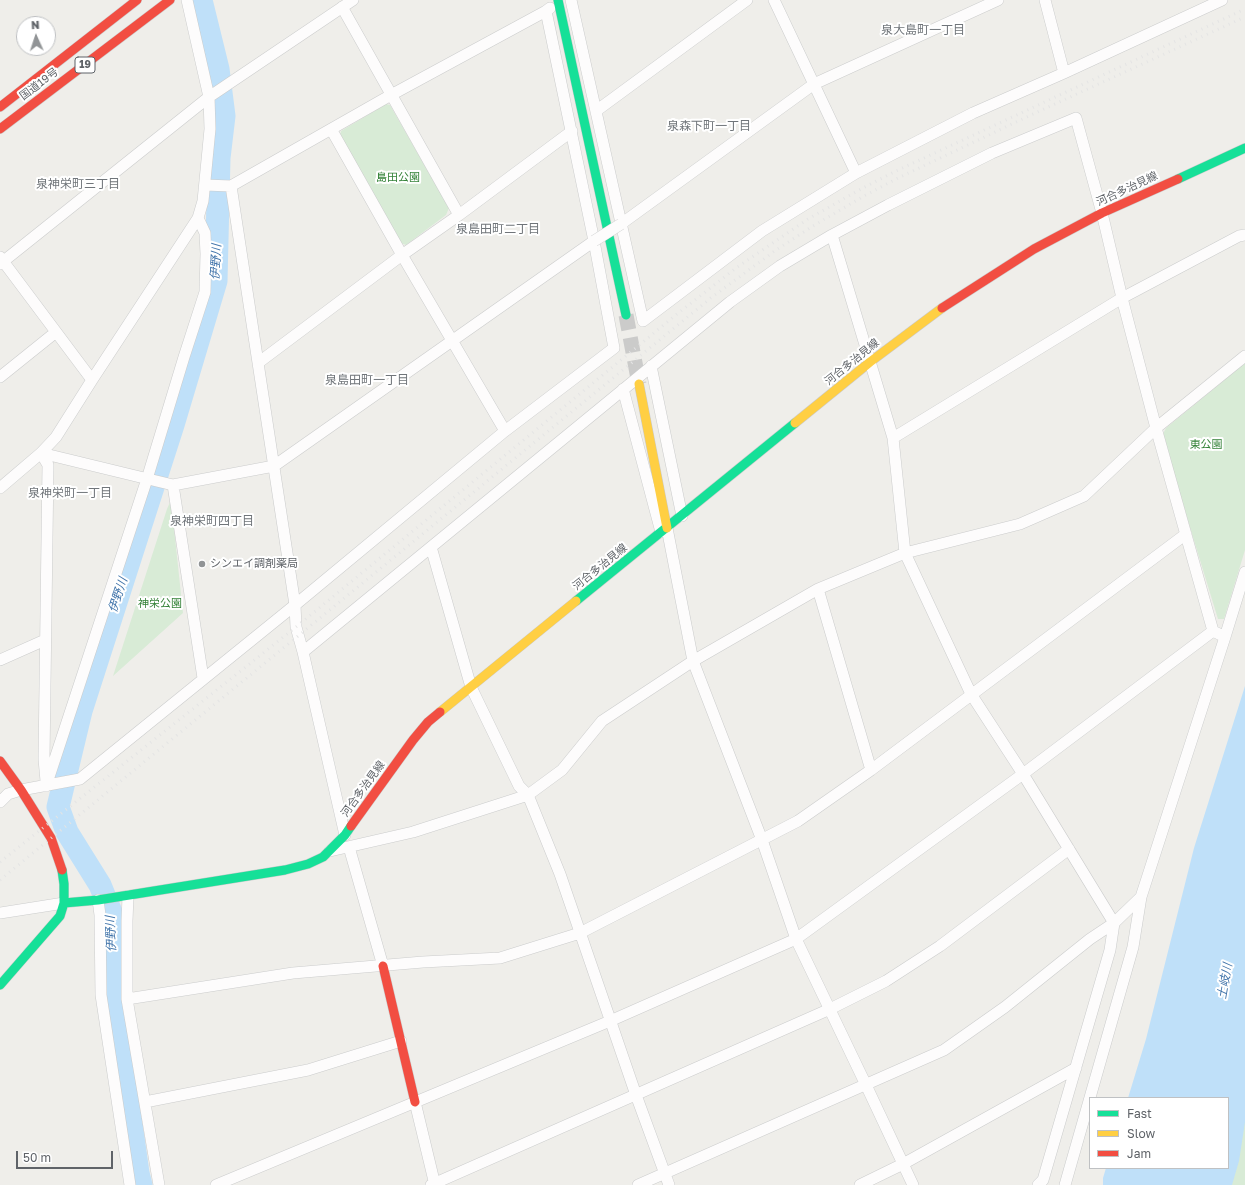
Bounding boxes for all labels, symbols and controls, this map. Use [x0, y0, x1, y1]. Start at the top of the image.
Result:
north arrow [16, 16, 56, 56]
text: N [31, 18, 40, 31]
district label: 泉大島町一丁目 [881, 23, 965, 37]
road number: 19 [75, 57, 95, 73]
street label: 国道19号 [17, 65, 61, 103]
district label: 泉森下町一丁目 [667, 119, 751, 133]
street label: 河合多治見線 [1094, 169, 1160, 209]
park label: 島田公園 [376, 171, 420, 185]
district label: 泉神栄町三丁目 [36, 177, 120, 191]
district label: 泉島田町二丁目 [456, 222, 540, 236]
water label: 伊野川 [208, 244, 224, 280]
street label: 河合多治見線 [822, 336, 882, 388]
district label: 泉島田町一丁目 [325, 373, 409, 387]
park label: 東公園 [1190, 438, 1222, 452]
district label: 泉神栄町一丁目 [28, 486, 112, 500]
district label: 泉神栄町四丁目 [170, 514, 254, 528]
street label: 河合多治見線 [570, 541, 630, 593]
place label: シンエイ調剤薬局 [210, 557, 298, 571]
marker: シンエイ調剤薬局 [197, 559, 207, 569]
water label: 伊野川 [106, 576, 130, 614]
park label: 神栄公園 [138, 597, 182, 611]
street label: 河合多治見線 [338, 758, 388, 820]
water label: 伊野川 [103, 916, 119, 952]
water label: 土岐川 [1215, 962, 1235, 1000]
legend [1089, 1097, 1229, 1169]
text: Fast [1127, 1106, 1152, 1121]
text: Slow [1127, 1126, 1155, 1141]
scale bar [18, 1143, 115, 1169]
text: Jam [1127, 1146, 1151, 1161]
text: 50 m [23, 1150, 51, 1165]

